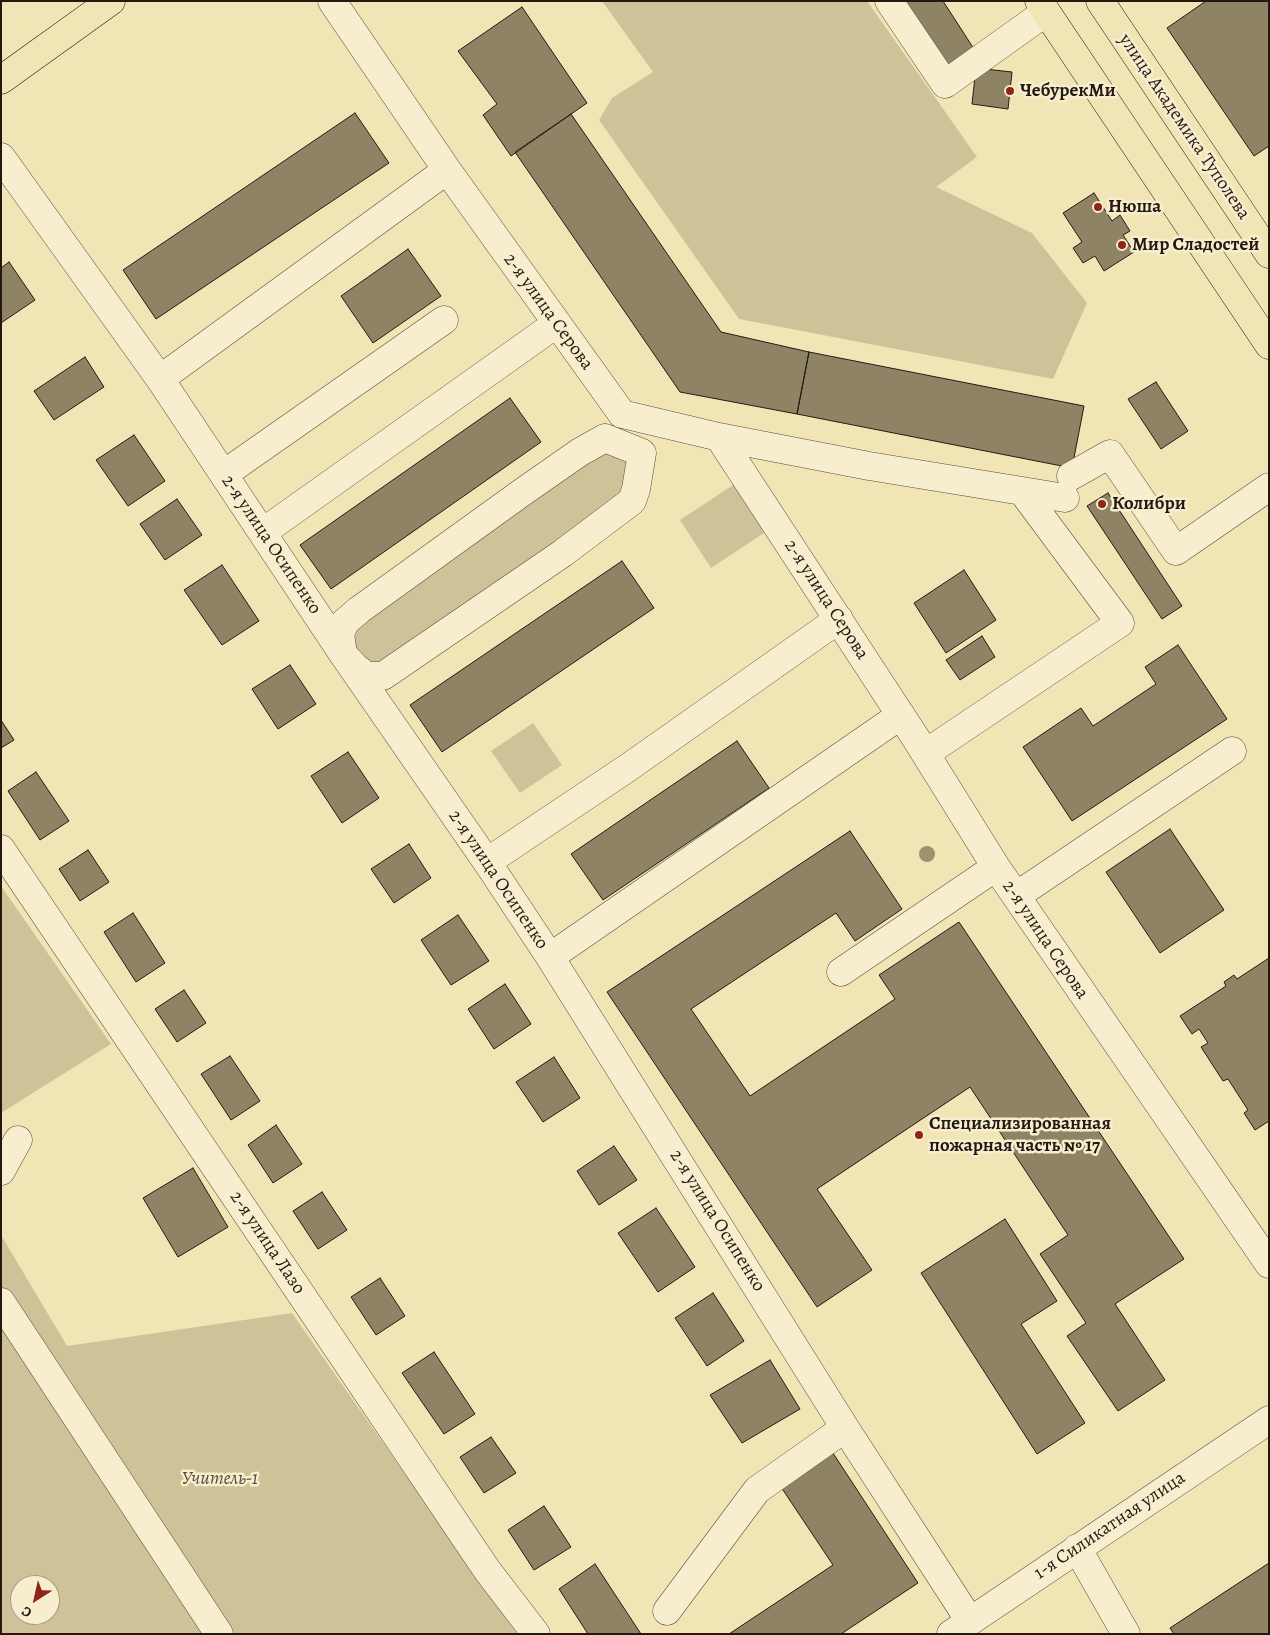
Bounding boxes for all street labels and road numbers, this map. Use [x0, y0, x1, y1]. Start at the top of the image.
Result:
street label: улица Академика Туполева [1113, 30, 1255, 224]
street label: 2-я улица Серова [498, 249, 598, 375]
street label: 2-я улица Осипенко [216, 471, 326, 619]
street label: 2-я улица Серова [779, 536, 873, 664]
street label: 2-я улица Осипенко [443, 806, 553, 954]
street label: 2-я улица Серова [997, 876, 1093, 1004]
street label: 2-я улица Осипенко [664, 1146, 770, 1296]
street label: 2-я улица Лазо [224, 1187, 310, 1299]
street label: 1-я Силикатная улица [1030, 1467, 1190, 1585]

